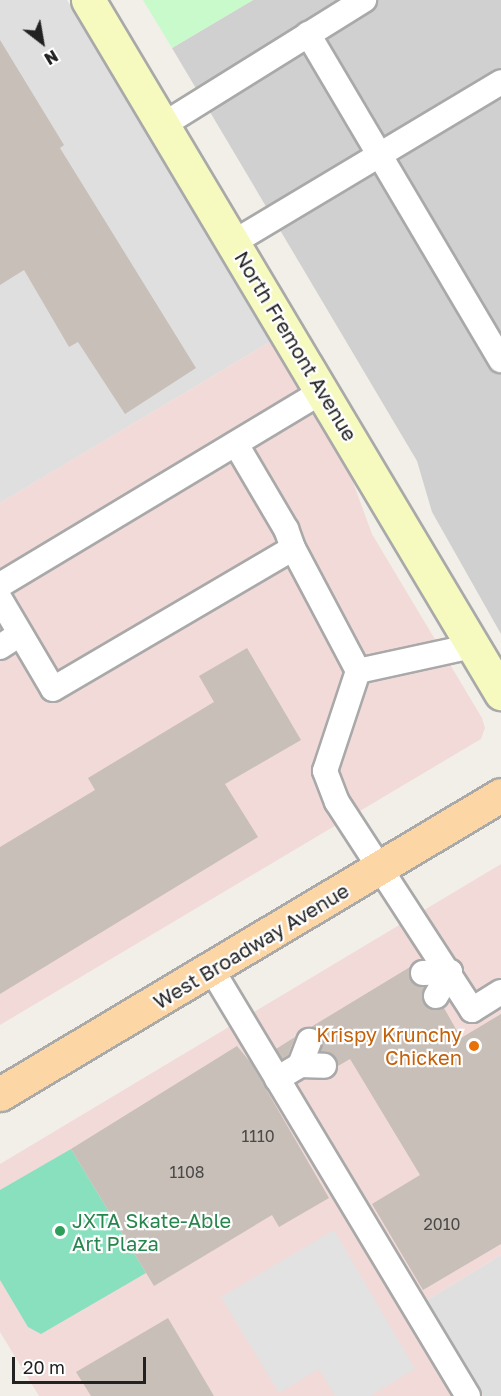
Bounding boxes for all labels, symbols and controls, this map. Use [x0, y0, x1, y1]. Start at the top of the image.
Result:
north arrow [12, 12, 72, 72]
text: N [41, 46, 62, 69]
street label: North Fremont Avenue [230, 247, 362, 445]
street label: West Broadway Avenue [149, 878, 353, 1014]
place label: Krispy Krunchy Chicken [316, 1022, 462, 1069]
marker: Krispy Krunchy Chicken [467, 1039, 481, 1053]
house number: 1110 [241, 1126, 275, 1146]
house number: 1108 [169, 1162, 205, 1182]
place label: JXTA Skate-Able Art Plaza [72, 1208, 231, 1255]
house number: 2010 [424, 1214, 460, 1234]
marker: JXTA Skate-Able Art Plaza [53, 1224, 67, 1238]
scale bar [15, 1345, 148, 1383]
text: 20 m [23, 1356, 65, 1378]

